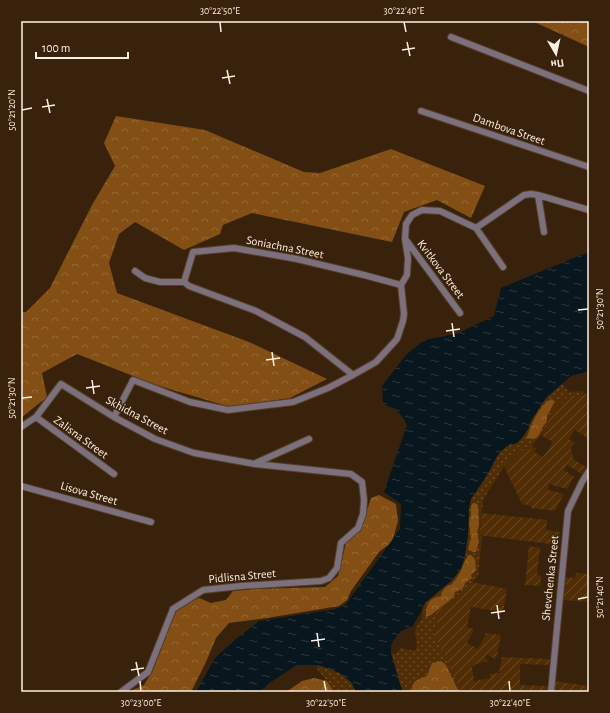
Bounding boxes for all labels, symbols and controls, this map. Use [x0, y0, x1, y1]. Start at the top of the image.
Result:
text: 30°22'50"E [200, 6, 240, 16]
text: 30°22'40"E [384, 6, 425, 16]
scale bar [36, 34, 128, 60]
north arrow [536, 34, 576, 74]
text: 100 m [42, 42, 70, 54]
text: Пн [550, 57, 565, 70]
text: 50°21'20"N [7, 89, 17, 131]
street label: Dambova Street [471, 111, 547, 147]
street label: Soniachna Street [245, 234, 325, 260]
street label: Kvitkova Street [415, 238, 467, 301]
text: 50°21'30"N [595, 288, 605, 330]
text: 50°21'30"N [7, 377, 17, 419]
street label: Skhidna Street [104, 394, 170, 436]
street label: Zalisna Street [52, 413, 111, 461]
street label: Lisova Street [59, 479, 119, 507]
street label: Shevchenka Street [540, 535, 560, 621]
street label: Pidlisna Street [208, 567, 276, 585]
text: 50°21'40"N [595, 576, 605, 618]
text: 30°23'00"E [121, 698, 162, 708]
text: 30°22'50"E [306, 698, 346, 708]
text: 30°22'40"E [490, 698, 531, 708]

